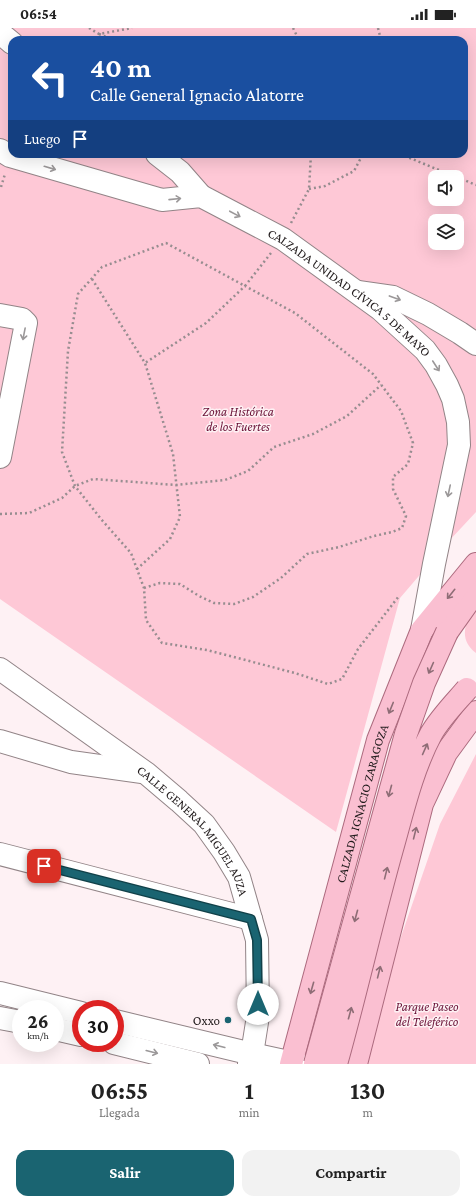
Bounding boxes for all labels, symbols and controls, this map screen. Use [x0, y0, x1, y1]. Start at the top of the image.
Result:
text: 06:54 [20, 6, 57, 22]
icon: left [24, 52, 76, 104]
text: 40 m [90, 52, 151, 83]
text: Calle General Ignacio Alatorre [90, 85, 304, 105]
icon: arrive [69, 128, 91, 150]
text: Luego [24, 131, 61, 147]
one-way arrow [43, 165, 56, 172]
map controls [428, 170, 464, 250]
button: sound [428, 170, 464, 206]
one-way arrow [168, 195, 181, 202]
one-way arrow [229, 211, 241, 218]
button: layers [428, 214, 464, 250]
street label: CALZADA UNIDAD CÍVICA 5 DE MAYO [265, 225, 434, 360]
one-way arrow [389, 295, 401, 303]
one-way arrow [20, 327, 28, 340]
one-way arrow [432, 360, 440, 371]
park label: Zona Histórica de los Fuertes [202, 404, 274, 434]
one-way arrow [445, 484, 453, 497]
one-way arrow [447, 589, 456, 599]
one-way arrow [427, 661, 434, 673]
one-way arrow [386, 701, 394, 713]
street label: CALZADA IGNACIO ZARAGOZA [333, 721, 392, 885]
one-way arrow [421, 744, 429, 756]
street label: CALLE GENERAL MIGUEL AUZA [134, 762, 251, 898]
one-way arrow [386, 784, 393, 797]
one-way arrow [412, 826, 419, 839]
pin [27, 849, 61, 883]
icon: arrive [33, 855, 55, 877]
one-way arrow [382, 867, 390, 880]
one-way arrow [352, 910, 359, 923]
one-way arrow [376, 966, 383, 979]
one-way arrow [308, 981, 315, 994]
position arrow [237, 983, 279, 1025]
park label: Parque Paseo del Teleférico [395, 999, 459, 1029]
speed limit sign: 30 [72, 1000, 124, 1052]
one-way arrow [347, 1007, 355, 1020]
text: 26 [27, 1010, 49, 1032]
place label: Oxxo [193, 1013, 220, 1028]
marker: Oxxo [223, 1015, 233, 1025]
text: km/h [27, 1030, 49, 1041]
one-way arrow [212, 1042, 225, 1050]
one-way arrow [145, 1049, 158, 1057]
text: 06:55 [91, 1077, 148, 1104]
text: 1 [245, 1077, 254, 1104]
text: 130 [350, 1077, 385, 1104]
text: Llegada [99, 1105, 140, 1120]
text: min [239, 1105, 260, 1120]
text: m [363, 1105, 373, 1120]
button: Salir [16, 1150, 234, 1196]
button: Compartir [242, 1150, 460, 1196]

